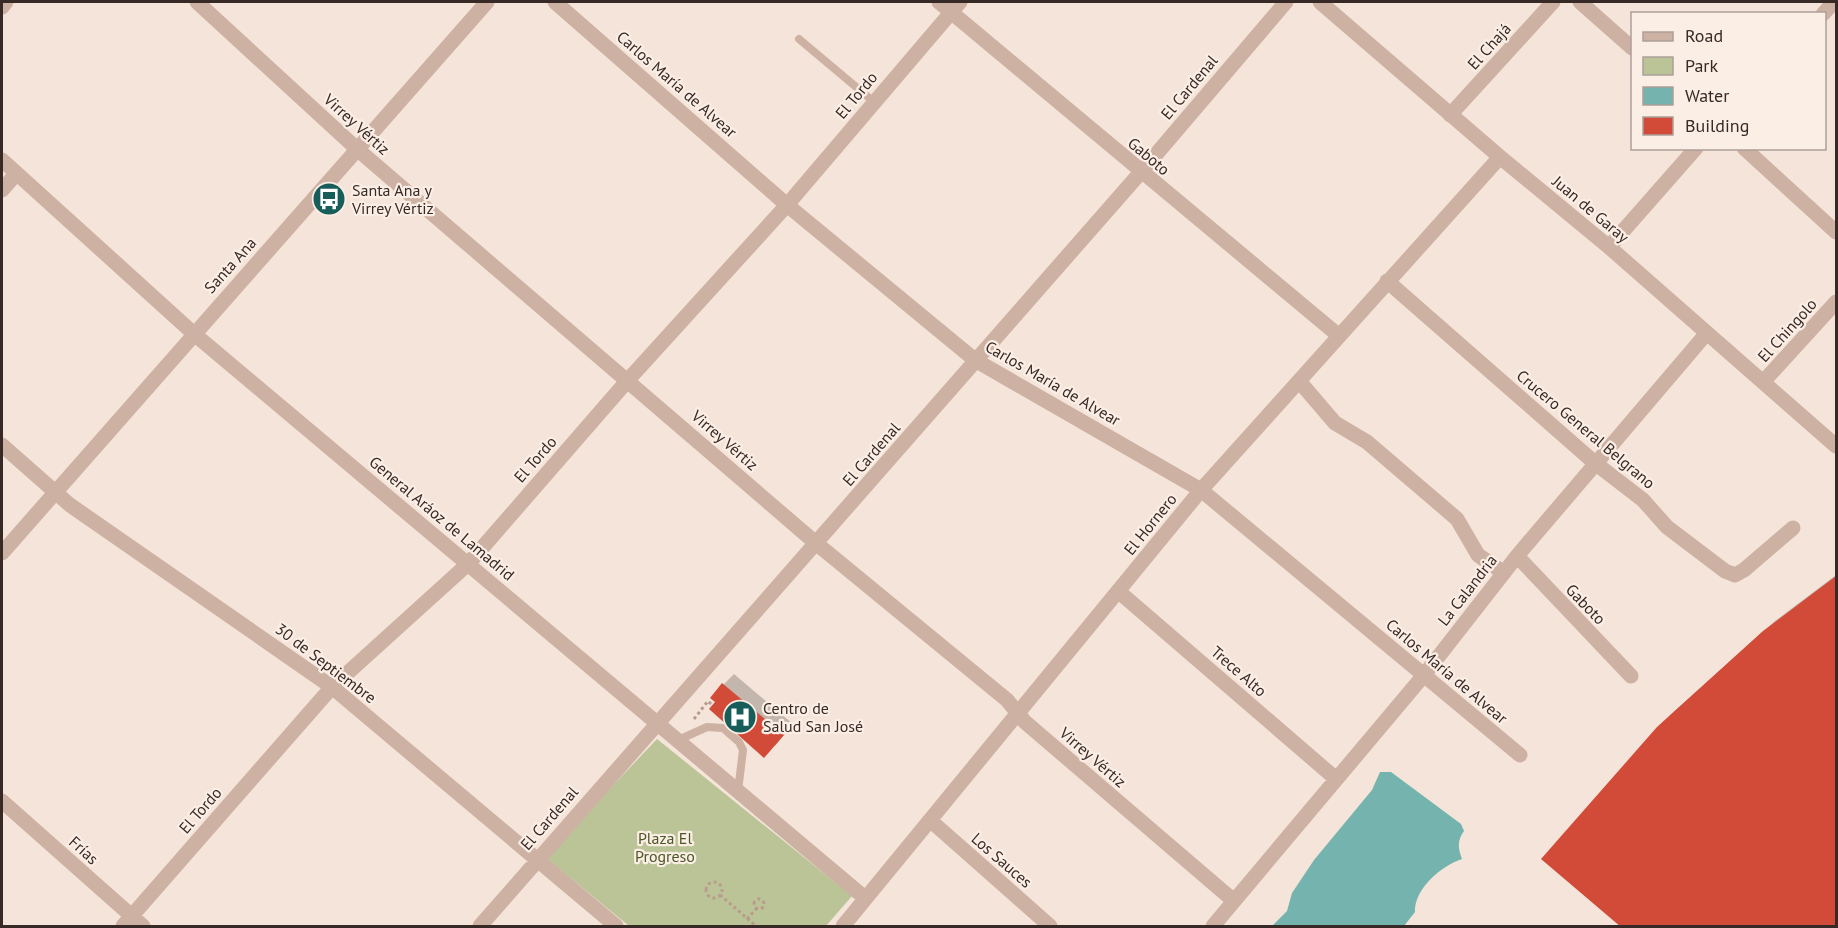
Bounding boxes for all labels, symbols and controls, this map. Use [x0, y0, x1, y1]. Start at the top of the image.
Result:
legend [1631, 12, 1826, 150]
street label: El Chajá [1463, 19, 1515, 73]
text: Road [1685, 24, 1723, 47]
street label: Carlos María de Alvear [613, 26, 742, 142]
street label: El Cardenal [1156, 51, 1222, 123]
text: Park [1685, 54, 1718, 77]
street label: El Tordo [831, 67, 881, 123]
text: Water [1685, 84, 1729, 107]
street label: Virrey Vértiz [319, 89, 394, 159]
text: Building [1685, 114, 1749, 137]
street label: Gaboto [1124, 133, 1174, 179]
street label: Juan de Garay [1548, 171, 1634, 247]
place label: Santa Ana y Virrey Vértiz [351, 180, 434, 218]
bus stop icon: Santa Ana y Virrey Vértiz [311, 181, 347, 217]
street label: Santa Ana [200, 233, 260, 297]
street label: El Chingolo [1753, 294, 1821, 366]
street label: Carlos María de Alvear [982, 336, 1125, 430]
street label: Crucero General Belgrano [1513, 365, 1659, 493]
street label: Virrey Vértiz [687, 405, 762, 474]
street label: El Cardenal [838, 418, 904, 490]
street label: El Tordo [509, 432, 561, 486]
street label: General Aráoz de Lamadrid [365, 451, 519, 585]
street label: El Hornero [1119, 489, 1181, 559]
street label: La Calandria [1433, 551, 1501, 629]
street label: Gaboto [1562, 580, 1610, 628]
street label: Carlos María de Alvear [1382, 614, 1512, 728]
street label: 30 de Septiembre [272, 619, 380, 707]
street label: Trece Alto [1207, 641, 1271, 701]
place label: Centro de Salud San José [763, 698, 863, 736]
hospital icon: Centro de Salud San José [722, 699, 758, 735]
street label: Virrey Vértiz [1055, 722, 1130, 791]
street label: El Cardenal [516, 782, 582, 854]
street label: El Tordo [174, 783, 226, 837]
park label: Plaza El Progreso [635, 828, 695, 866]
street label: Los Sauces [968, 828, 1037, 892]
street label: Frías [65, 832, 103, 869]

